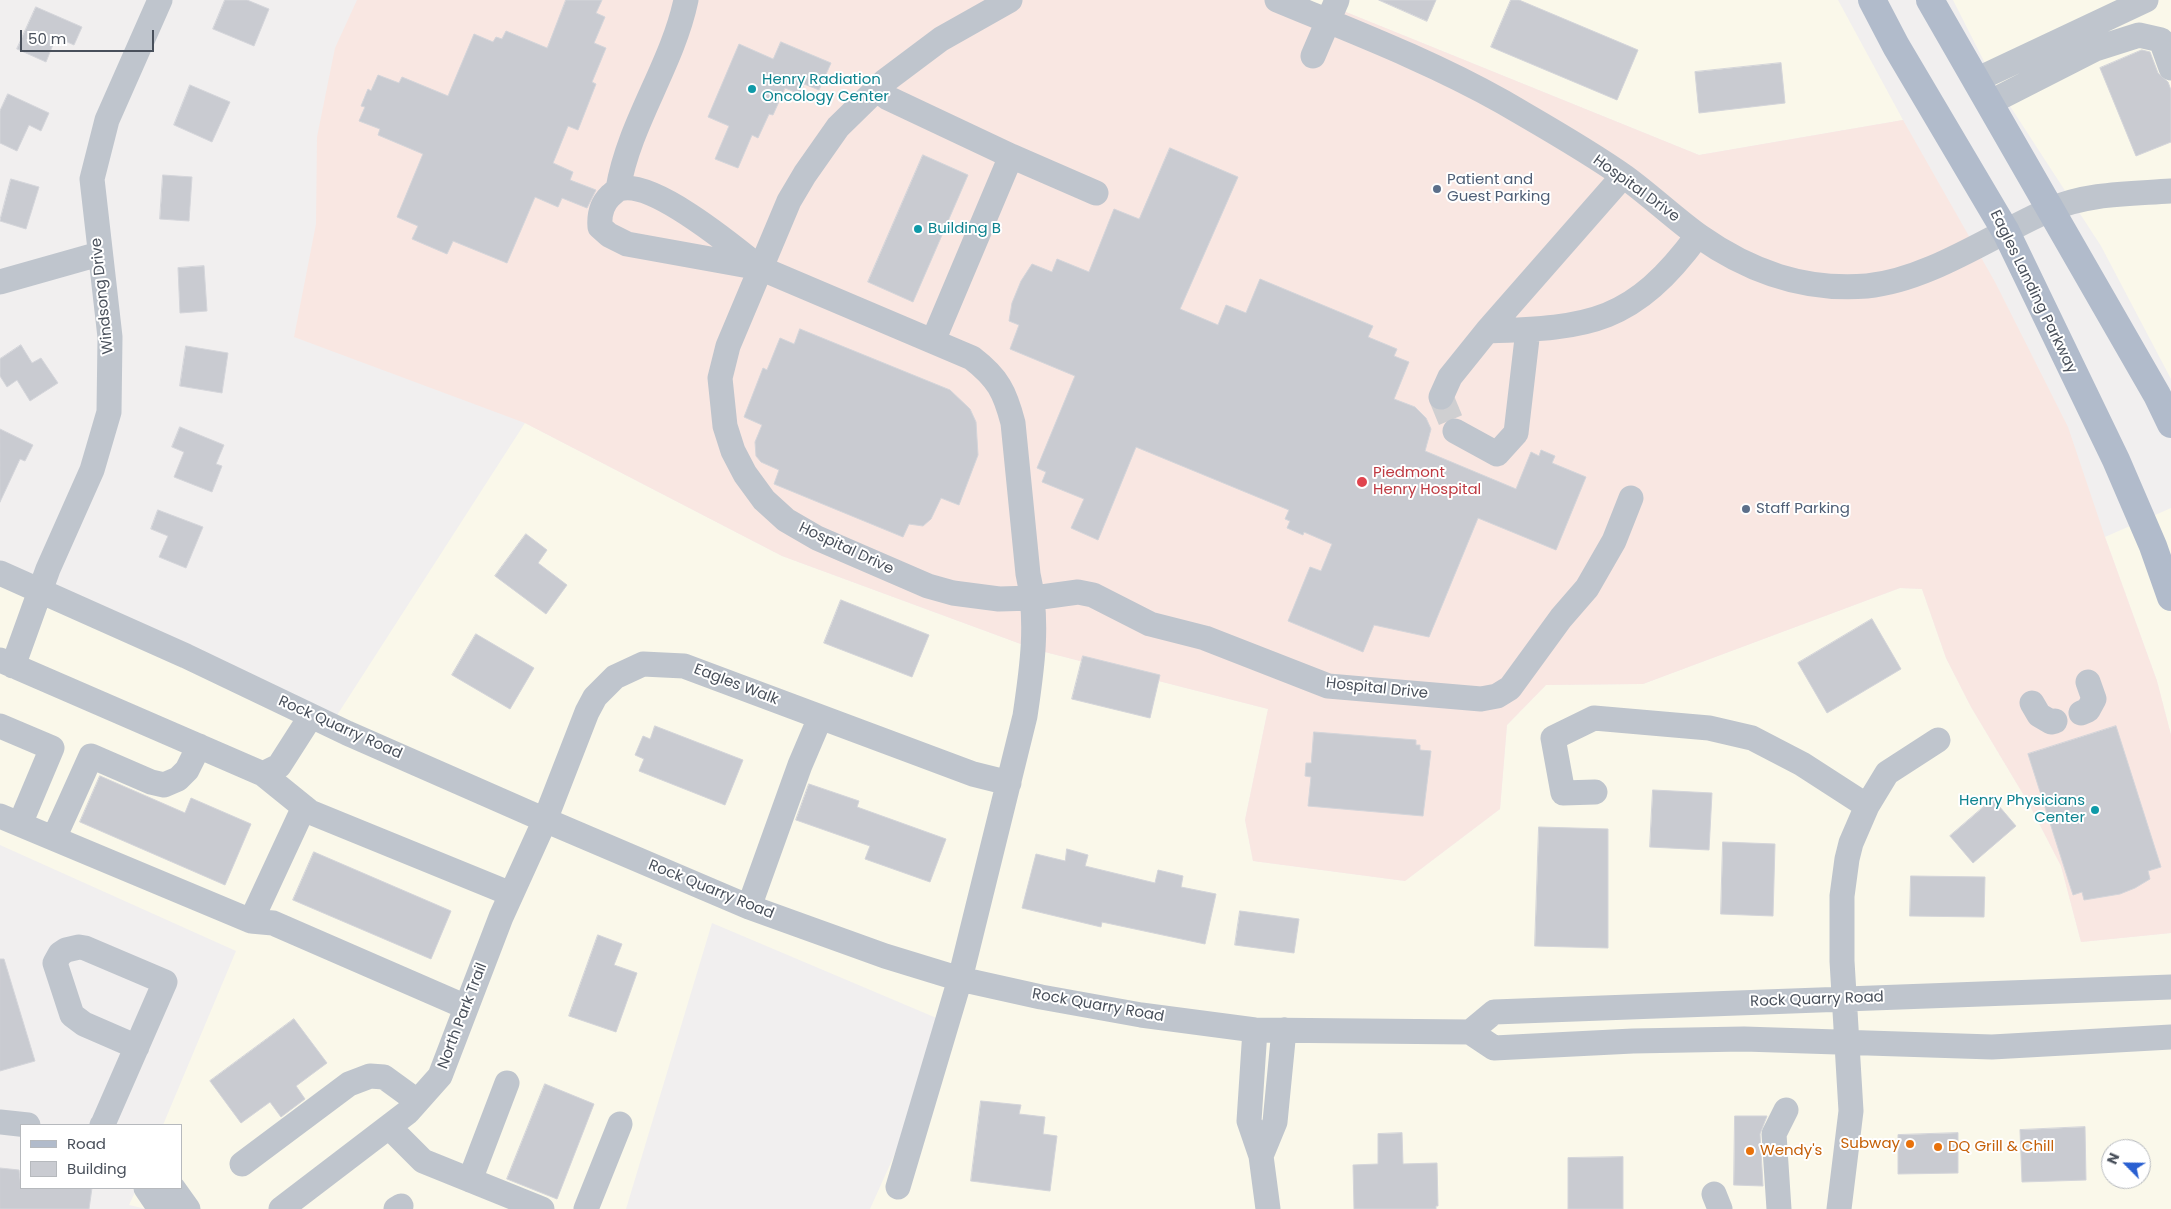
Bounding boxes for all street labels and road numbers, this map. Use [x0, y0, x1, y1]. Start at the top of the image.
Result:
street label: Hospital Drive [1589, 152, 1683, 226]
street label: Eagles Landing Parkway [1986, 207, 2080, 377]
street label: Windsong Drive [88, 237, 118, 355]
street label: Hospital Drive [796, 519, 896, 579]
street label: Eagles Walk [691, 661, 781, 709]
street label: Hospital Drive [1325, 675, 1429, 703]
street label: Rock Quarry Road [275, 693, 405, 763]
street label: Rock Quarry Road [646, 857, 776, 923]
street label: North Park Trail [434, 960, 492, 1072]
street label: Rock Quarry Road [1031, 986, 1165, 1026]
street label: Rock Quarry Road [1750, 989, 1884, 1011]

